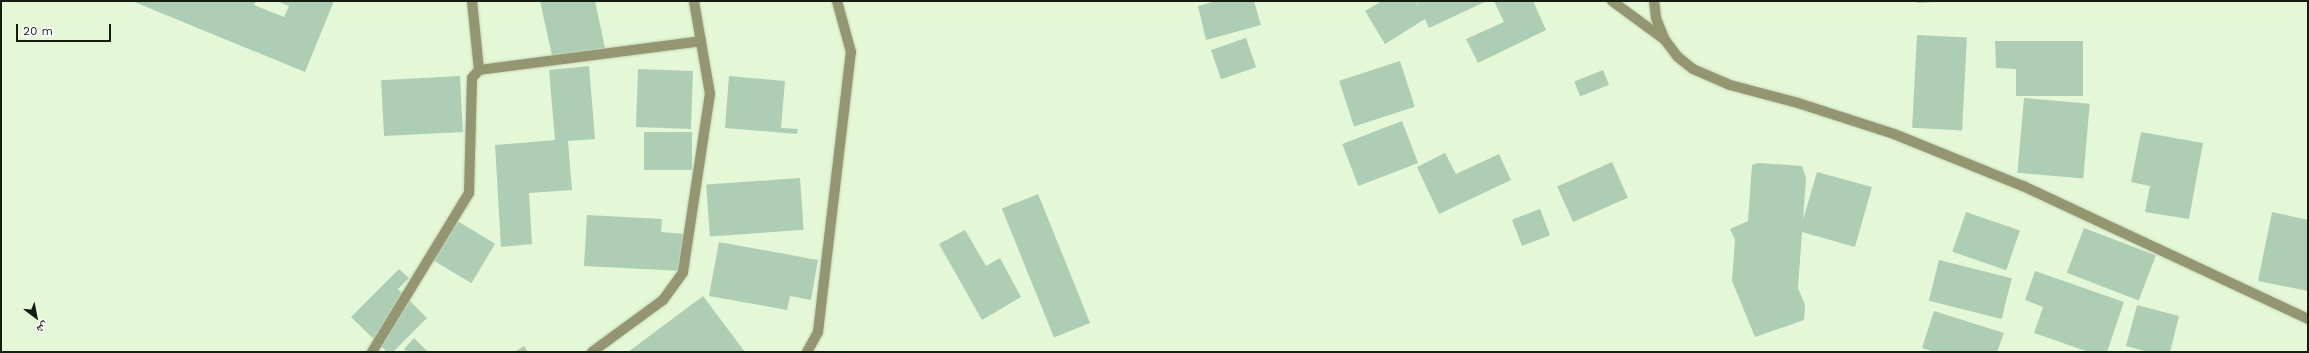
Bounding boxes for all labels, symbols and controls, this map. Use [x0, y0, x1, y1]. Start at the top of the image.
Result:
scale bar [18, 16, 113, 42]
text: 20 m [23, 24, 53, 38]
north arrow [16, 297, 56, 337]
text: ش [34, 319, 51, 336]

